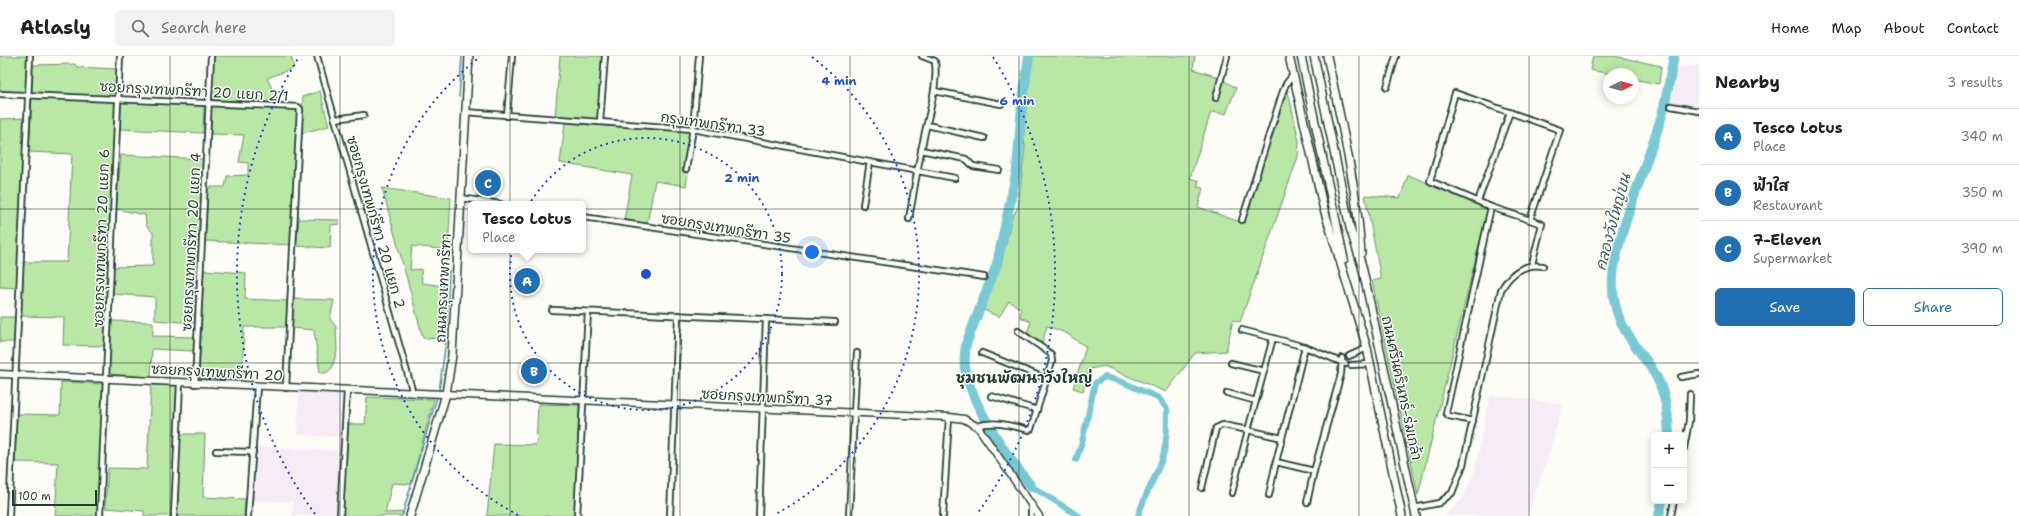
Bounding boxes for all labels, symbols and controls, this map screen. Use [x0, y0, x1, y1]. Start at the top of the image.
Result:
search box [115, 10, 395, 46]
text: Atlasly [20, 15, 91, 40]
icon: search [129, 17, 151, 39]
text: Search here [161, 18, 247, 38]
text: Home [1771, 19, 1810, 37]
text: Map [1832, 19, 1862, 37]
text: About [1884, 19, 1925, 37]
text: Contact [1947, 19, 1999, 37]
north arrow [1603, 68, 1639, 104]
text: Nearby [1715, 71, 1780, 93]
text: 4 min [822, 73, 857, 89]
text: 3 results [1947, 74, 2003, 91]
street label: ซอยกรุงเทพกรีฑา 20 แยก 2/1 [99, 77, 289, 106]
text: 6 min [1000, 93, 1035, 109]
street label: กรุงเทพกรีฑา 33 [659, 108, 767, 141]
text: Tesco Lotus [1753, 118, 1843, 138]
text: A [1723, 128, 1733, 145]
text: 340 m [1961, 128, 2003, 145]
street label: ซอยกรุงเทพกรีฑา 20 แยก 2 [342, 134, 409, 311]
text: Place [1753, 138, 1786, 155]
street label: ซอยกรุงเทพกรีฑา 20 แยก 6 [89, 148, 114, 328]
street label: ซอยกรุงเทพกรีฑา 20 แยก 4 [177, 152, 206, 332]
pin: C [475, 168, 501, 198]
text: 2 min [725, 170, 760, 186]
water label: คลองวังใหญ่บน [1590, 170, 1636, 273]
text: ฟ้าใส [1753, 176, 1789, 196]
text: B [1724, 184, 1732, 201]
text: 350 m [1962, 184, 2003, 201]
text: Restaurant [1753, 197, 1823, 214]
popup [468, 201, 586, 253]
text: Tesco Lotus [482, 209, 572, 229]
street label: ซอยกรุงเทพกรีฑา 35 [660, 209, 792, 248]
text: Place [482, 229, 515, 246]
text: 7-Eleven [1753, 230, 1822, 250]
street label: ถนนกรุงเทพกรีฑา [431, 233, 456, 343]
text: C [1724, 240, 1732, 257]
text: 390 m [1961, 240, 2003, 257]
your location [802, 242, 822, 262]
text: Supermarket [1753, 250, 1832, 267]
pin: A [514, 266, 540, 296]
centre of rings [639, 267, 653, 281]
button: Save [1715, 288, 1855, 326]
button: Share [1863, 288, 2003, 326]
street label: ถนนศรีนครินทร์-ร่มเกล้า [1378, 314, 1426, 462]
pin: B [521, 356, 547, 386]
street label: ซอยกรุงเทพกรีฑา 20 [150, 360, 284, 385]
district label: ชุมชนพัฒนาวังใหญ่ [956, 368, 1092, 389]
street label: ซอยกรุงเทพกรีฑา 37 [701, 385, 833, 410]
map controls [1651, 432, 1687, 504]
button: + [1651, 432, 1687, 468]
button: − [1651, 468, 1687, 504]
scale bar [12, 488, 97, 507]
text: 100 m [18, 489, 51, 504]

